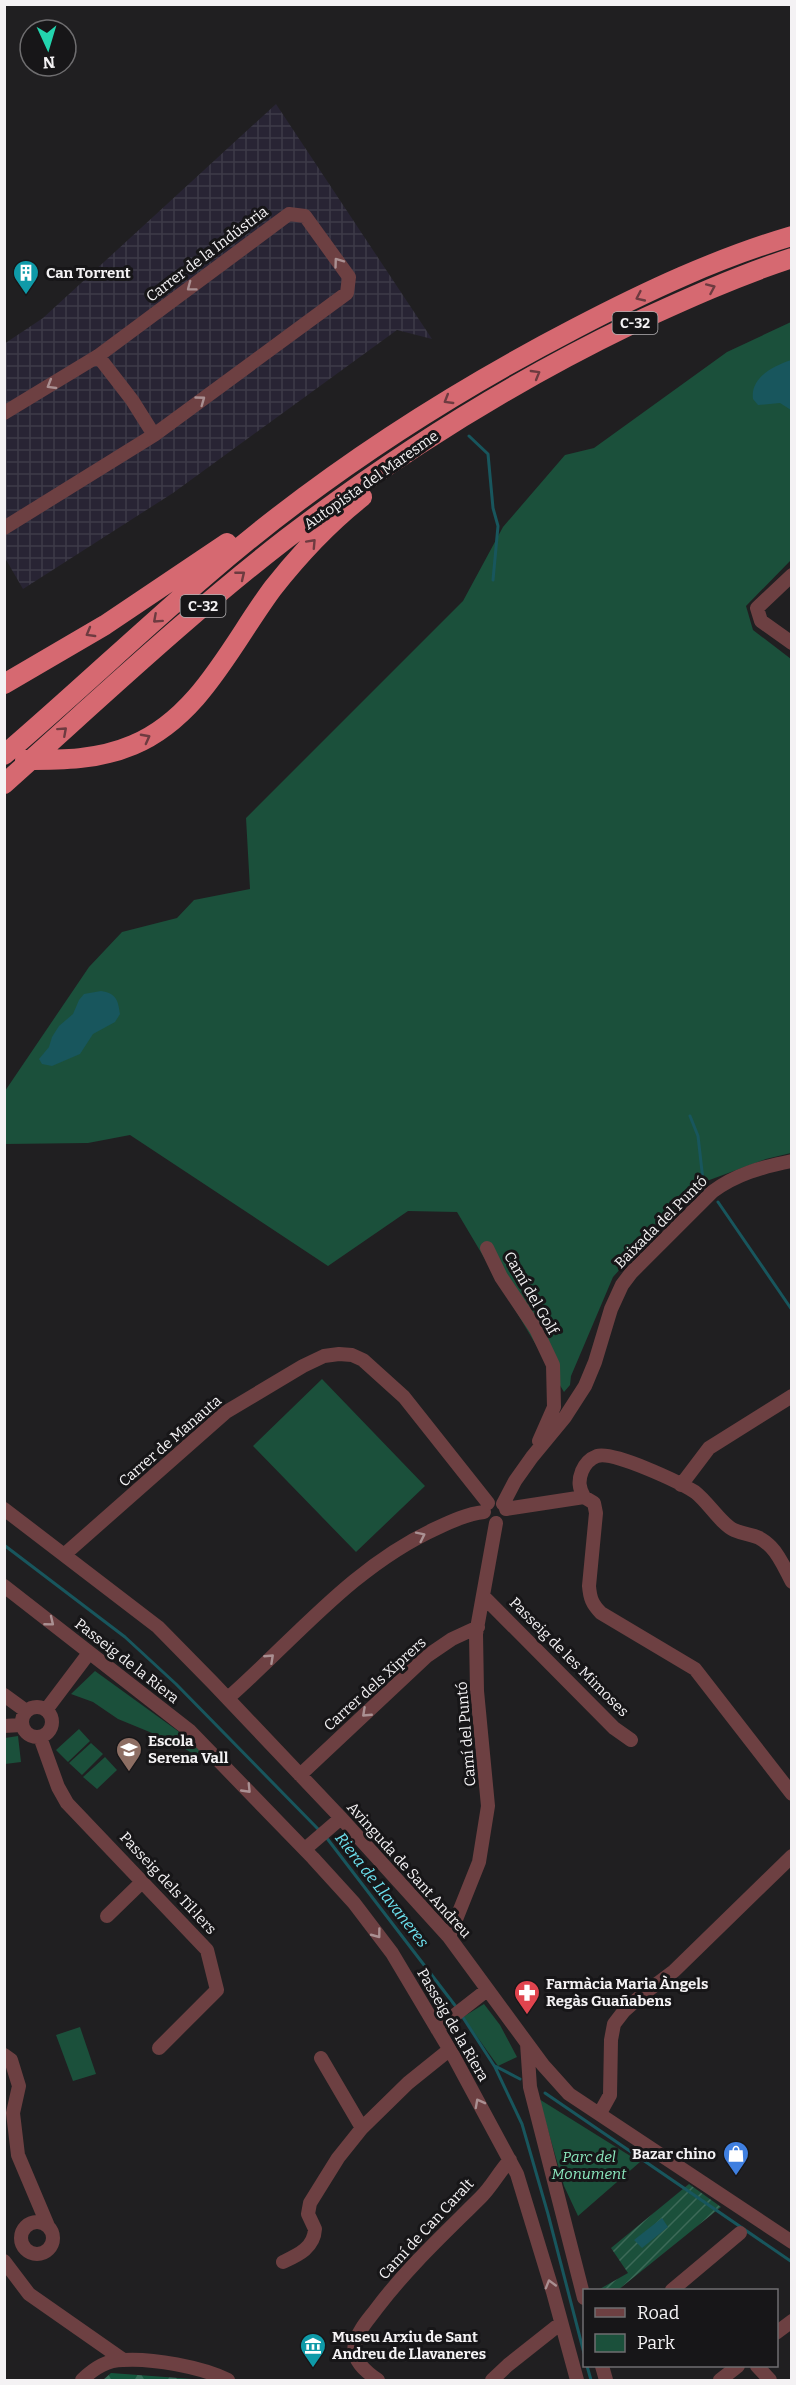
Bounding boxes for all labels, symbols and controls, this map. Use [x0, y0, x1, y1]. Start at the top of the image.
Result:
north arrow [18, 18, 78, 78]
text: N [42, 53, 56, 72]
street label: Carrer de la Indústria [142, 202, 272, 306]
one-way arrow [334, 257, 345, 268]
building icon: Can Torrent [11, 258, 41, 296]
place label: Can Torrent [46, 264, 131, 282]
one-way arrow [186, 280, 197, 291]
one-way arrow [705, 283, 716, 295]
one-way arrow [635, 289, 646, 301]
road number: C-32 [612, 312, 658, 334]
one-way arrow [530, 370, 541, 381]
one-way arrow [47, 377, 57, 389]
one-way arrow [444, 392, 454, 404]
one-way arrow [194, 396, 205, 407]
street label: Autopista del Maresme [300, 427, 442, 533]
one-way arrow [305, 540, 316, 550]
one-way arrow [235, 571, 246, 582]
road number: C-32 [180, 595, 226, 617]
one-way arrow [153, 612, 164, 623]
one-way arrow [86, 626, 97, 638]
one-way arrow [57, 727, 67, 738]
one-way arrow [140, 734, 150, 745]
street label: Baixada del Puntó [611, 1172, 711, 1272]
street label: Camí del Golf [500, 1248, 563, 1339]
street label: Carrer de Manauta [115, 1392, 225, 1490]
one-way arrow [414, 1531, 425, 1543]
street label: Passeig de les Mimoses [506, 1594, 632, 1720]
one-way arrow [44, 1615, 55, 1626]
street label: Passeig de la Riera [71, 1615, 183, 1707]
street label: Carrer dels Xiprers [320, 1633, 430, 1735]
one-way arrow [263, 1655, 274, 1666]
street label: Camí del Puntó [452, 1681, 480, 1787]
one-way arrow [363, 1706, 374, 1717]
place label: Escola Serena Vall [148, 1732, 229, 1767]
school or university icon: Escola Serena Vall [114, 1735, 144, 1773]
one-way arrow [240, 1782, 251, 1792]
street label: Avinguda de Sant Andreu [343, 1798, 475, 1942]
street label: Passeig dels Til·lers [116, 1828, 220, 1938]
water label: Riera de Llavaneres [331, 1829, 433, 1951]
one-way arrow [370, 1927, 381, 1938]
street label: Passeig de la Riera [413, 1965, 493, 2085]
place label: Farmàcia Maria Àngels Regàs Guañabens [546, 1975, 708, 2010]
pharmacy icon: Farmàcia Maria Àngels Regàs Guañabens [512, 1978, 542, 2016]
one-way arrow [475, 2099, 486, 2110]
shop icon: Bazar chino [721, 2139, 751, 2177]
place label: Bazar chino [632, 2145, 716, 2163]
park label: Parc del Monument [552, 2148, 627, 2183]
street label: Camí de Can Caralt [375, 2174, 478, 2283]
one-way arrow [545, 2279, 558, 2289]
legend [583, 2289, 778, 2367]
text: Road [637, 2302, 680, 2324]
place label: Museu Arxiu de Sant Andreu de Llavaneres [332, 2328, 486, 2363]
museum icon: Museu Arxiu de Sant Andreu de Llavaneres [298, 2331, 328, 2369]
text: Park [637, 2332, 676, 2354]

